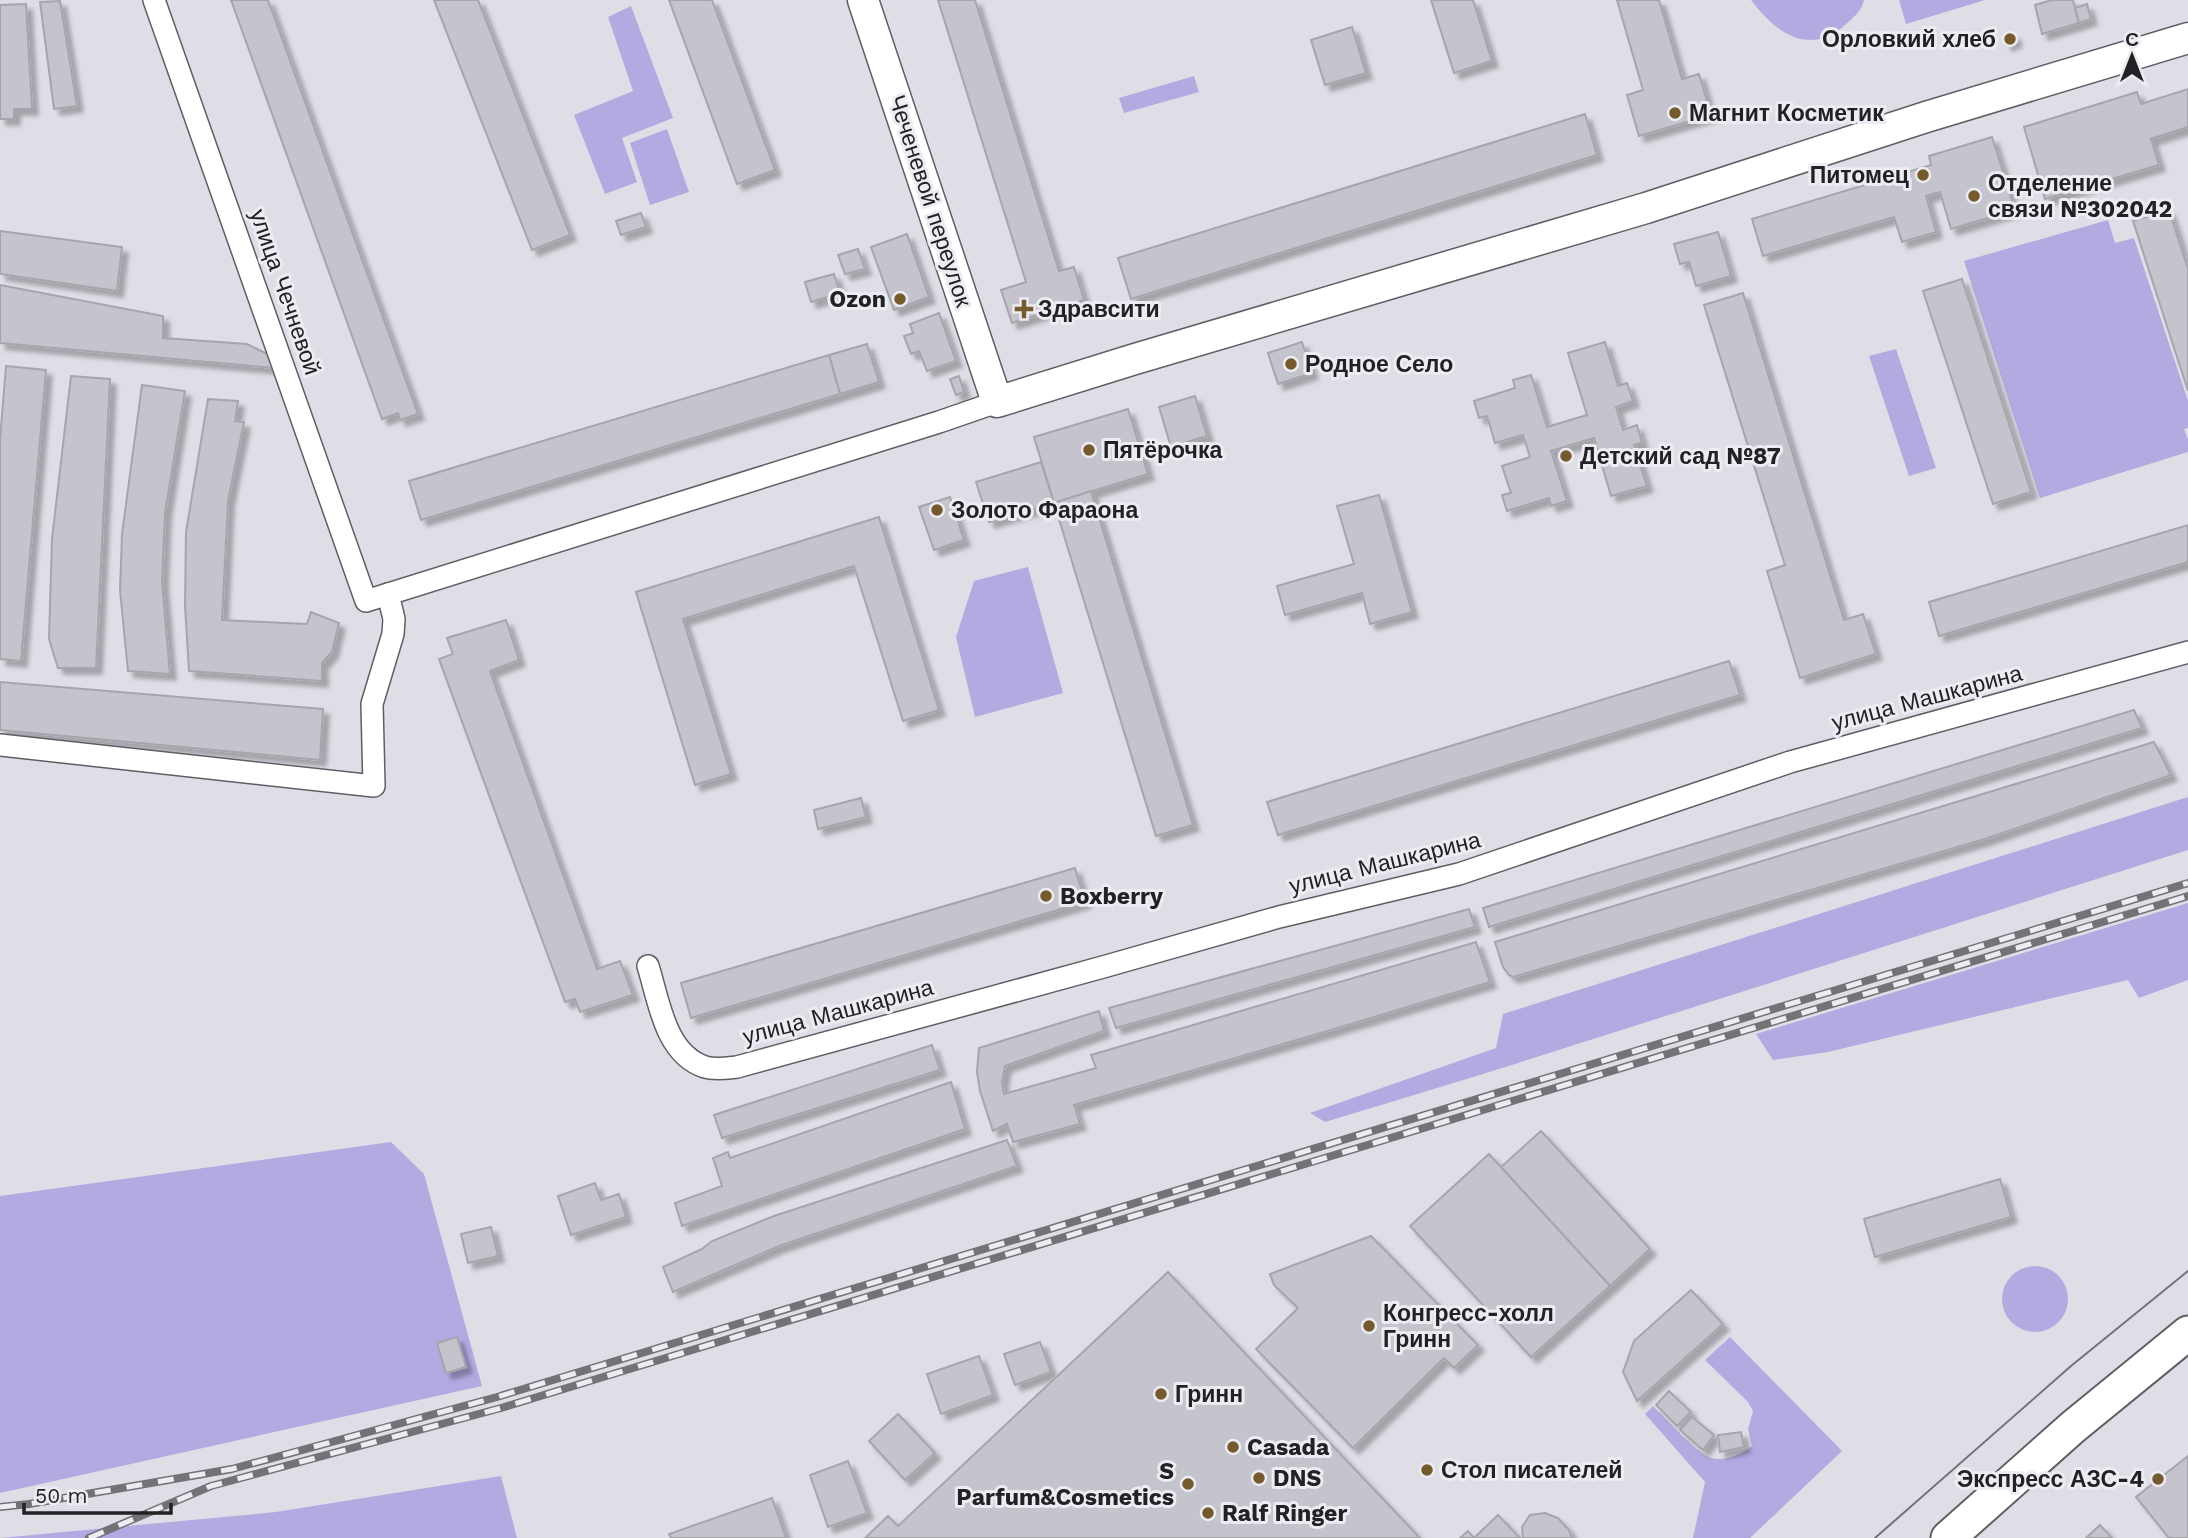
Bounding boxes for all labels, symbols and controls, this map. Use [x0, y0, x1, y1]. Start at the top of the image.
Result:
north arrow [2097, 21, 2167, 91]
place label: Орловкий хлеб [1822, 26, 1996, 53]
text: С [2125, 28, 2139, 51]
marker: Орловкий хлеб [2002, 31, 2018, 47]
street label: Чеченевой переулок [883, 92, 977, 311]
place label: Магнит Косметик [1689, 100, 1884, 127]
marker: Магнит Косметик [1667, 105, 1683, 121]
place label: Питомец [1810, 162, 1909, 189]
marker: Питомец [1915, 167, 1931, 183]
place label: Отделение связи №302042 [1988, 170, 2172, 223]
marker: Отделение связи №302042 [1966, 188, 1982, 204]
street label: улица Чечневой [244, 206, 326, 378]
place label: Ozon [829, 286, 886, 313]
marker: Ozon [892, 291, 908, 307]
place label: Здравсити [1038, 296, 1160, 323]
marker: Здравсити [1016, 301, 1032, 317]
place label: Родное Село [1305, 351, 1453, 378]
marker: Родное Село [1283, 356, 1299, 372]
place label: Пятёрочка [1103, 437, 1222, 464]
marker: Пятёрочка [1081, 442, 1097, 458]
place label: Детский сад №87 [1580, 443, 1781, 470]
marker: Детский сад №87 [1558, 448, 1574, 464]
place label: Золото Фараона [951, 497, 1138, 524]
marker: Золото Фараона [929, 502, 945, 518]
street label: улица Машкарина [1829, 660, 2025, 736]
street label: улица Машкарина [1287, 826, 1484, 900]
place label: Boxberry [1060, 883, 1163, 910]
marker: Boxberry [1038, 888, 1054, 904]
street label: улица Машкарина [740, 974, 936, 1050]
place label: Конгресс-холл Гринн [1383, 1300, 1554, 1353]
marker: Конгресс-холл Гринн [1361, 1318, 1377, 1334]
place label: Гринн [1175, 1381, 1243, 1408]
marker: Гринн [1153, 1386, 1169, 1402]
place label: Casada [1247, 1434, 1330, 1461]
marker: Casada [1225, 1439, 1241, 1455]
place label: Стол писателей [1441, 1457, 1622, 1484]
place label: S Parfum&Cosmetics [956, 1458, 1174, 1511]
marker: Стол писателей [1419, 1462, 1435, 1478]
place label: DNS [1273, 1465, 1322, 1492]
place label: Экспресс АЗС-4 [1957, 1466, 2144, 1493]
marker: DNS [1251, 1470, 1267, 1486]
marker: Экспресс АЗС-4 [2150, 1471, 2166, 1487]
scale bar [24, 1472, 172, 1516]
marker: S Parfum&Cosmetics [1180, 1476, 1196, 1492]
text: 50 m [35, 1483, 87, 1508]
place label: Ralf Ringer [1222, 1500, 1347, 1527]
marker: Ralf Ringer [1200, 1505, 1216, 1521]

